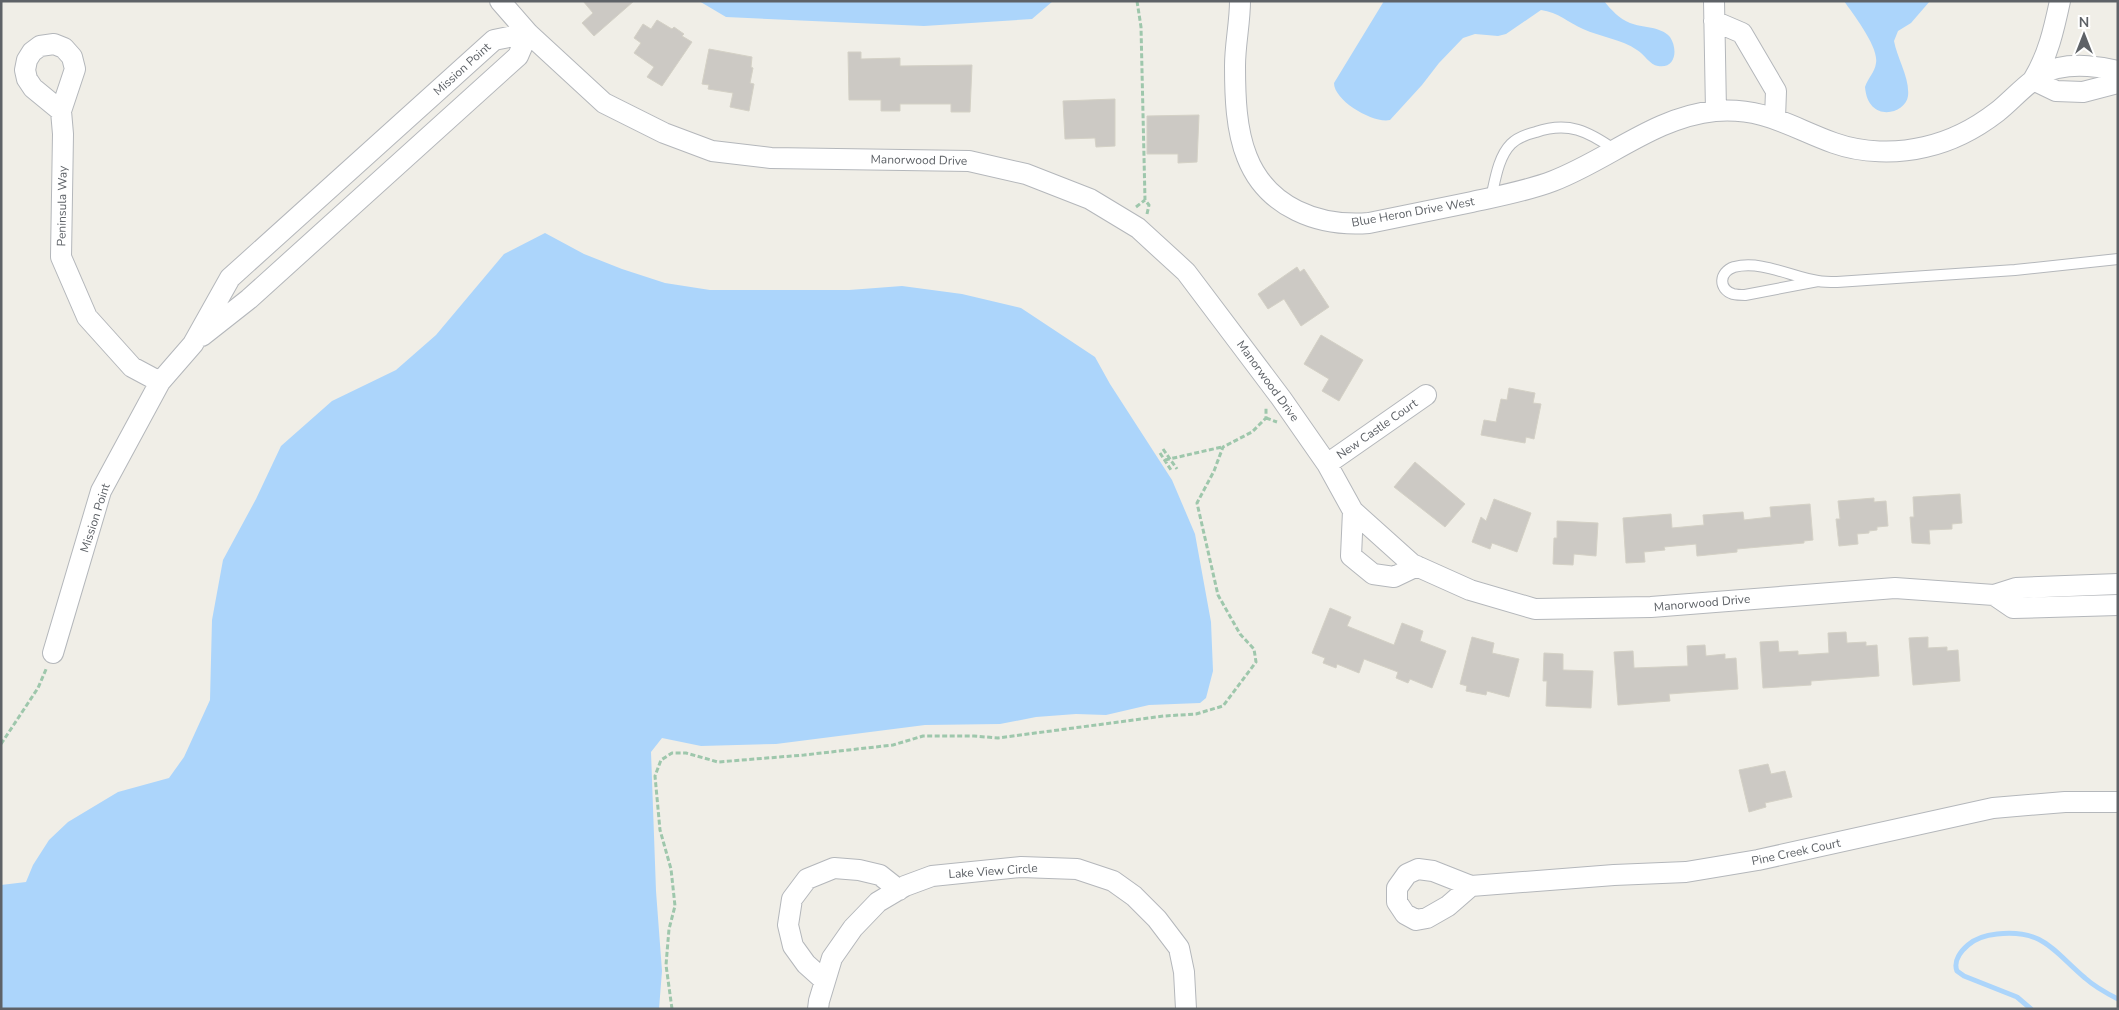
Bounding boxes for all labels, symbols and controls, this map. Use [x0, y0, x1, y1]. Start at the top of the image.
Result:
north arrow [2059, 10, 2109, 60]
text: N [2079, 13, 2089, 32]
street label: Mission Point [430, 39, 495, 99]
street label: Manorwood Drive [871, 151, 967, 169]
street label: Peninsula Way [53, 165, 71, 246]
street label: Blue Heron Drive West [1350, 193, 1476, 231]
street label: Manorwood Drive [1233, 337, 1303, 425]
street label: New Castle Court [1333, 395, 1421, 463]
street label: Mission Point [76, 481, 114, 555]
street label: Manorwood Drive [1653, 591, 1751, 615]
street label: Pine Creek Court [1750, 835, 1843, 869]
street label: Lake View Circle [948, 860, 1038, 882]

